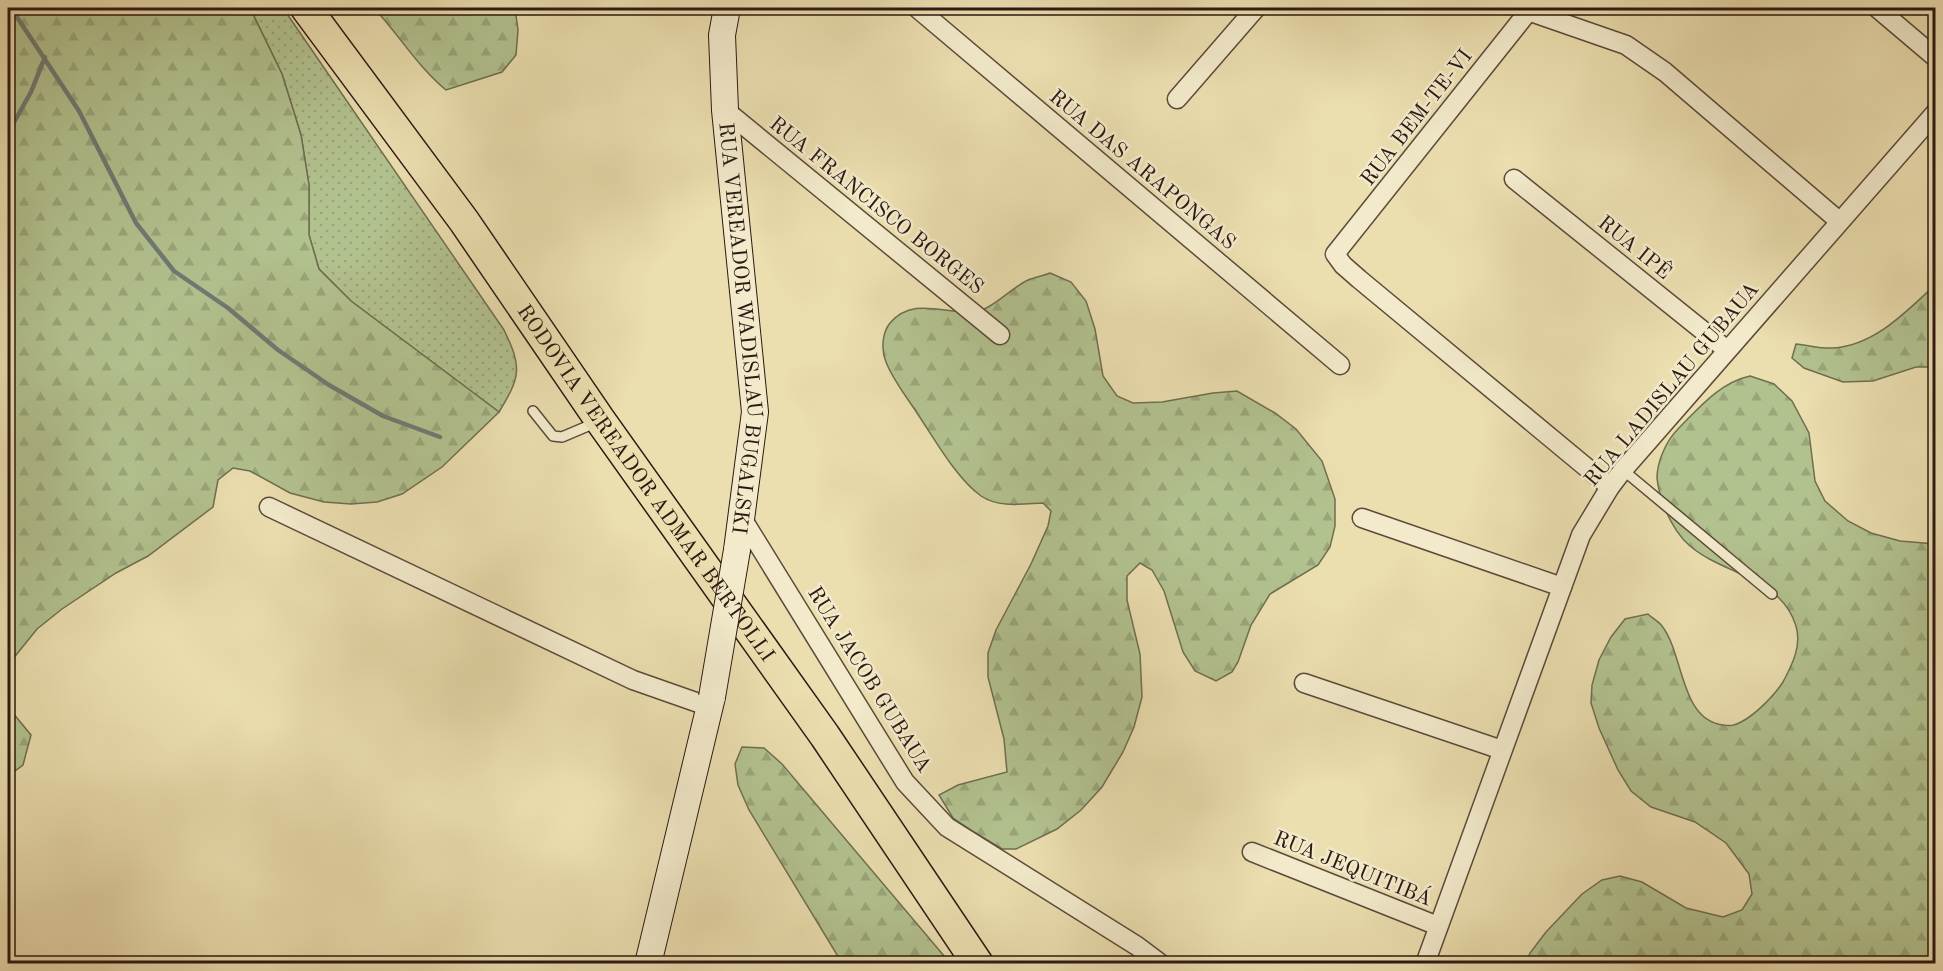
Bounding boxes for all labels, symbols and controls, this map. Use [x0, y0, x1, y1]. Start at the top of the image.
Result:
street label: RUA BEM-TE-VI [1358, 46, 1477, 190]
street label: RUA DAS ARAPONGAS [1045, 86, 1239, 254]
street label: RUA FRANCISCO BORGES [765, 113, 987, 299]
street label: RUA VEREADOR WADISLAU BUGALSKI [714, 121, 765, 535]
street label: RUA IPÊ [1593, 209, 1677, 284]
street label: RUA LADISLAU GUBAUA [1581, 279, 1763, 491]
street label: RODOVIA VEREADOR ADMAR BERTOLLI [512, 301, 777, 666]
street label: RUA JACOB GUBAUA [803, 583, 935, 776]
street label: RUA JEQUITIBÁ [1270, 824, 1436, 911]

